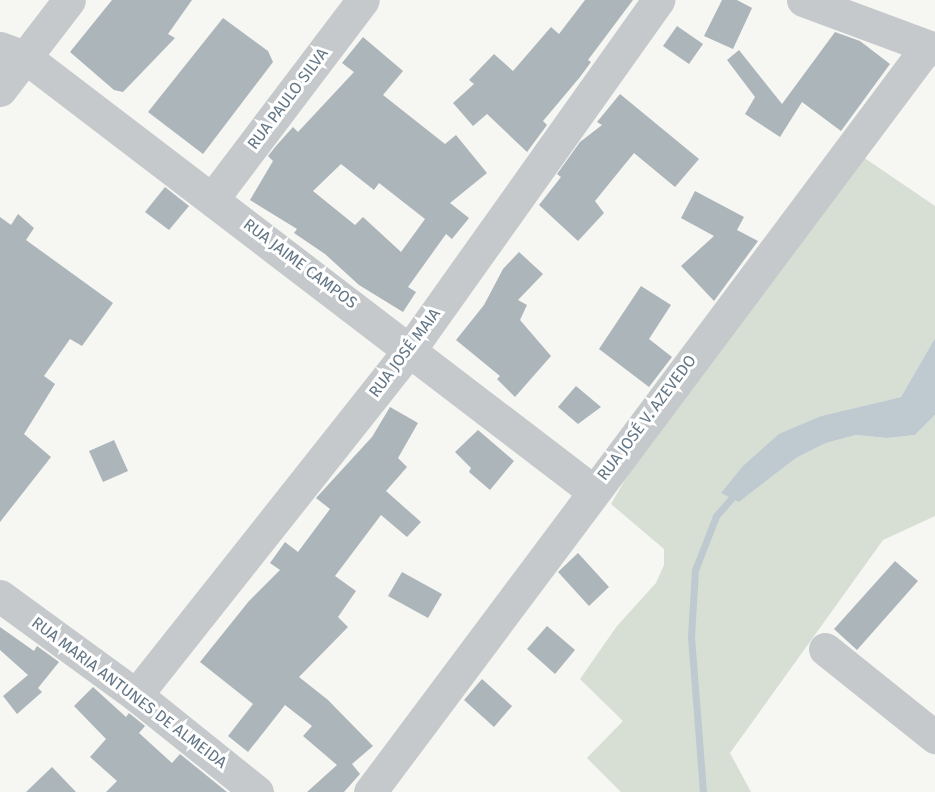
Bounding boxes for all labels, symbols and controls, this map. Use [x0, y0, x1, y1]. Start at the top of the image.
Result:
street label: RUA PAULO SILVA [244, 45, 332, 153]
street label: RUA JAIME CAMPOS [239, 215, 361, 313]
street label: RUA JOSÉ MAIA [365, 305, 445, 401]
street label: RUA JOSÉ V. AZEVEDO [594, 352, 700, 484]
street label: RUA MARIA ANTUNES DE ALMEIDA [28, 613, 230, 773]

